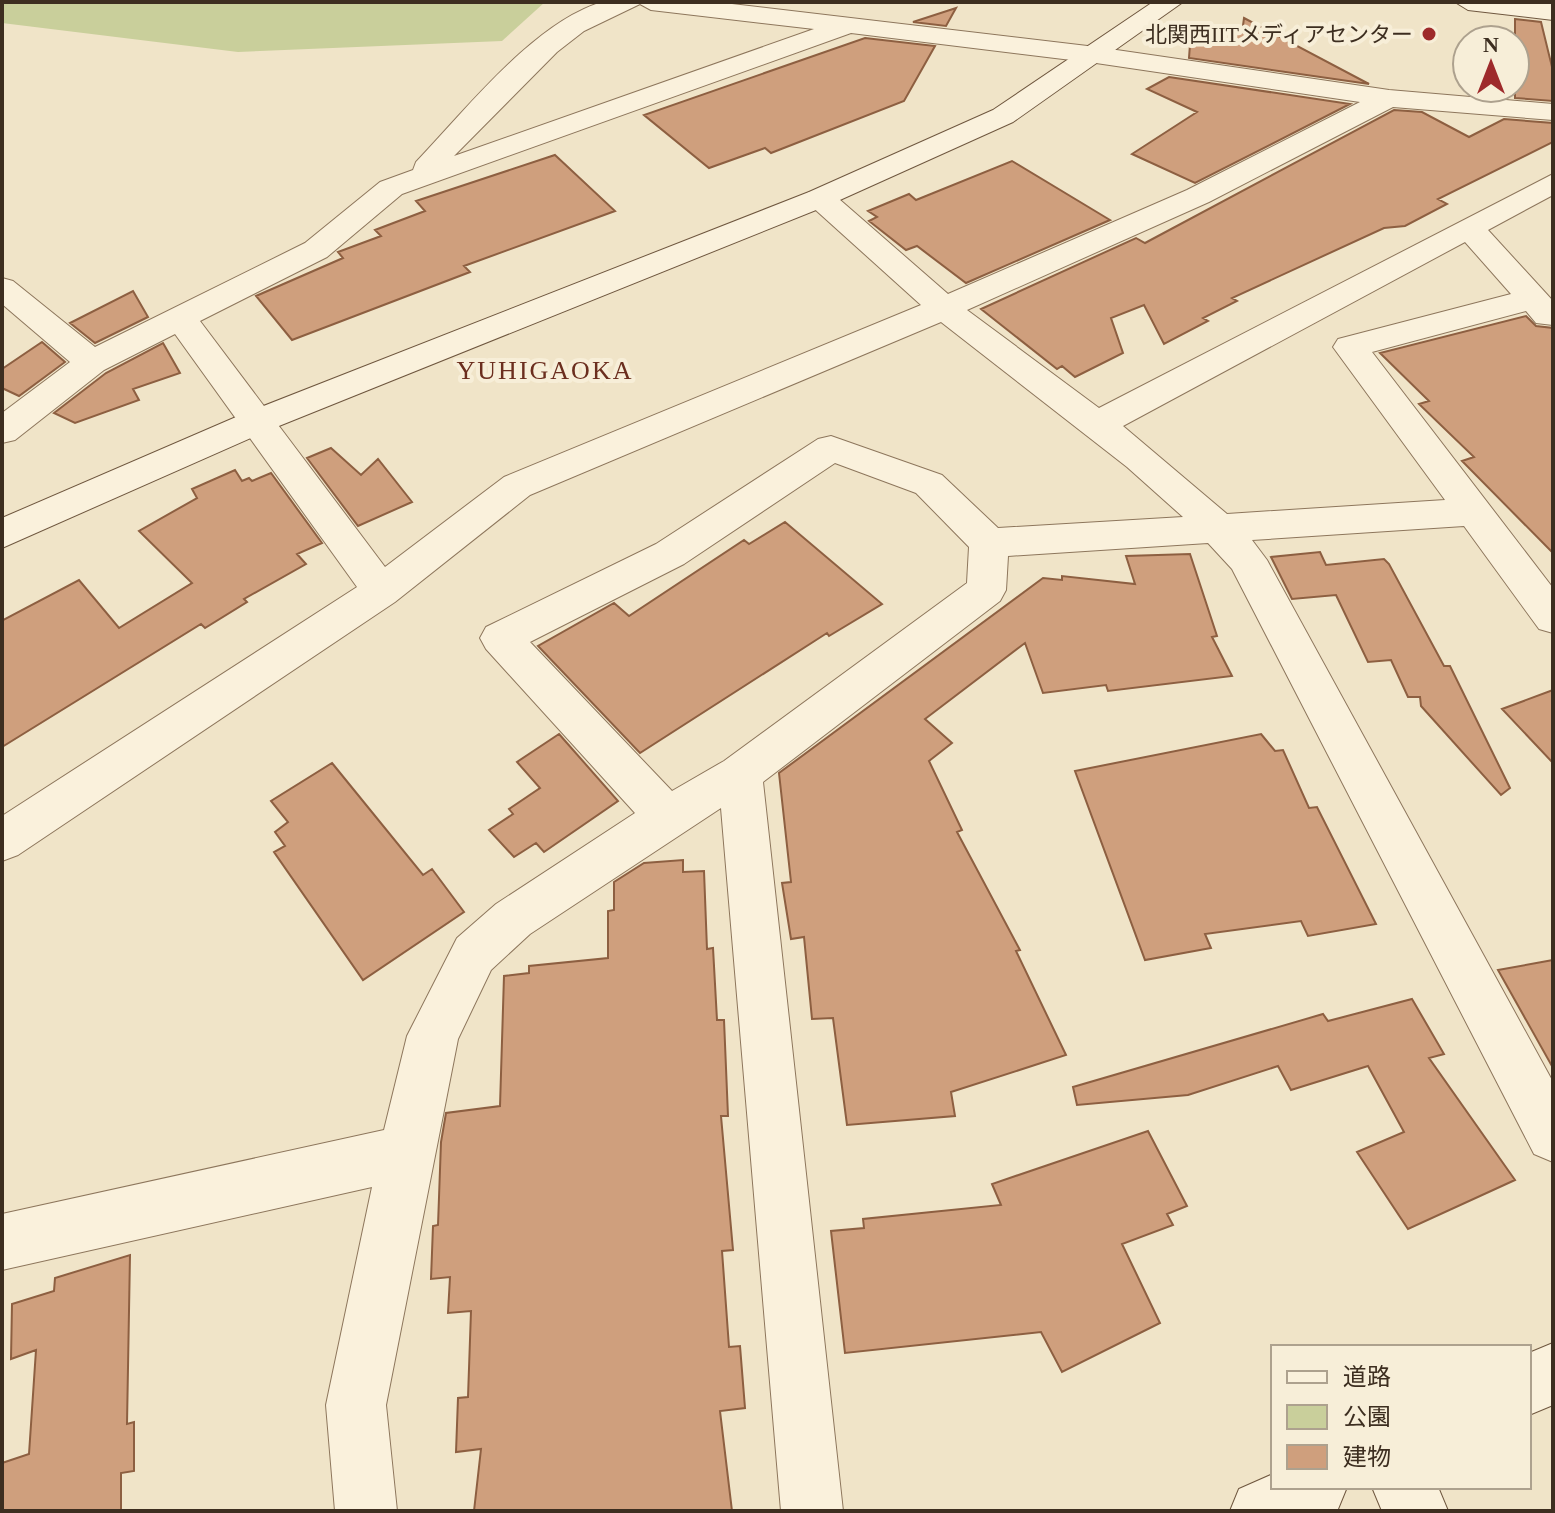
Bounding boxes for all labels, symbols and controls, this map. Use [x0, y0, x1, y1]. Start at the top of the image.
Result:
place label: 北関西IITメディアセンター [1145, 22, 1413, 47]
north arrow [1451, 24, 1531, 104]
marker: 北関西IITメディアセンター [1420, 25, 1438, 43]
text: N [1483, 32, 1499, 57]
district label: YUHIGAOKA [457, 356, 633, 385]
legend [1271, 1345, 1531, 1489]
text: 道路 [1343, 1364, 1391, 1390]
text: 公園 [1343, 1404, 1391, 1430]
text: 建物 [1343, 1444, 1391, 1470]

